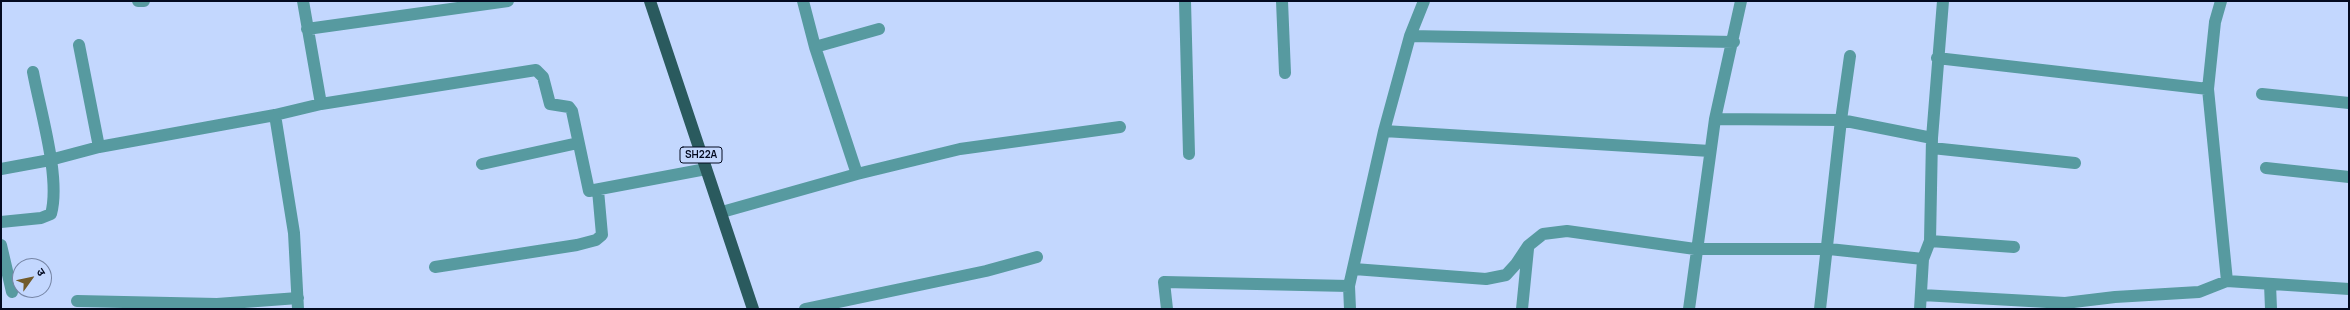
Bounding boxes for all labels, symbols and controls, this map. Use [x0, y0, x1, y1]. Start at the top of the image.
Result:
road number: SH22A [680, 147, 722, 163]
north arrow [12, 258, 52, 298]
text: उ [34, 265, 50, 279]

